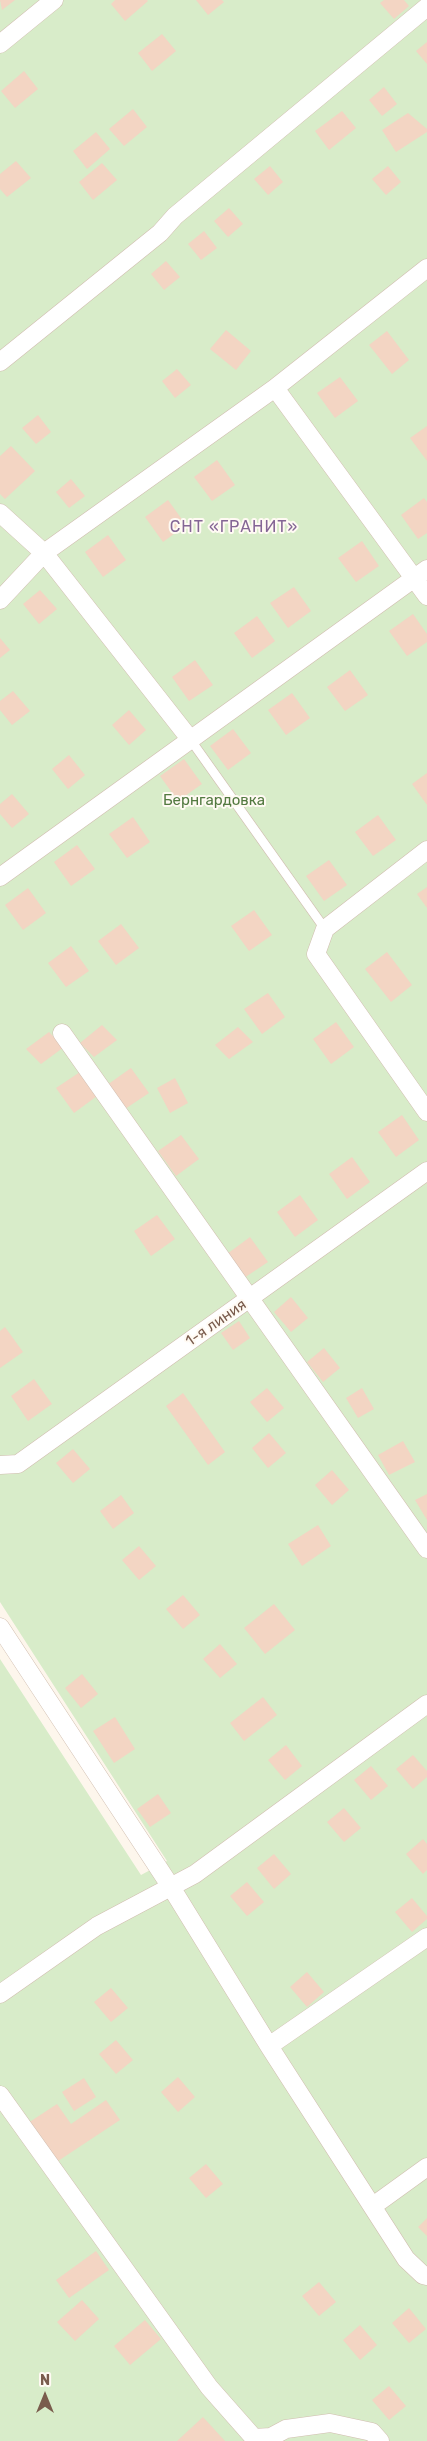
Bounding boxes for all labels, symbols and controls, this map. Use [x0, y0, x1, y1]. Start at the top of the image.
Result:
district label: СНТ «ГРАНИТ» [168, 517, 300, 537]
park label: Бернгардовка [163, 792, 265, 810]
street label: 1-я линия [182, 1296, 250, 1350]
north arrow [20, 2371, 70, 2421]
text: N [40, 2372, 50, 2389]

